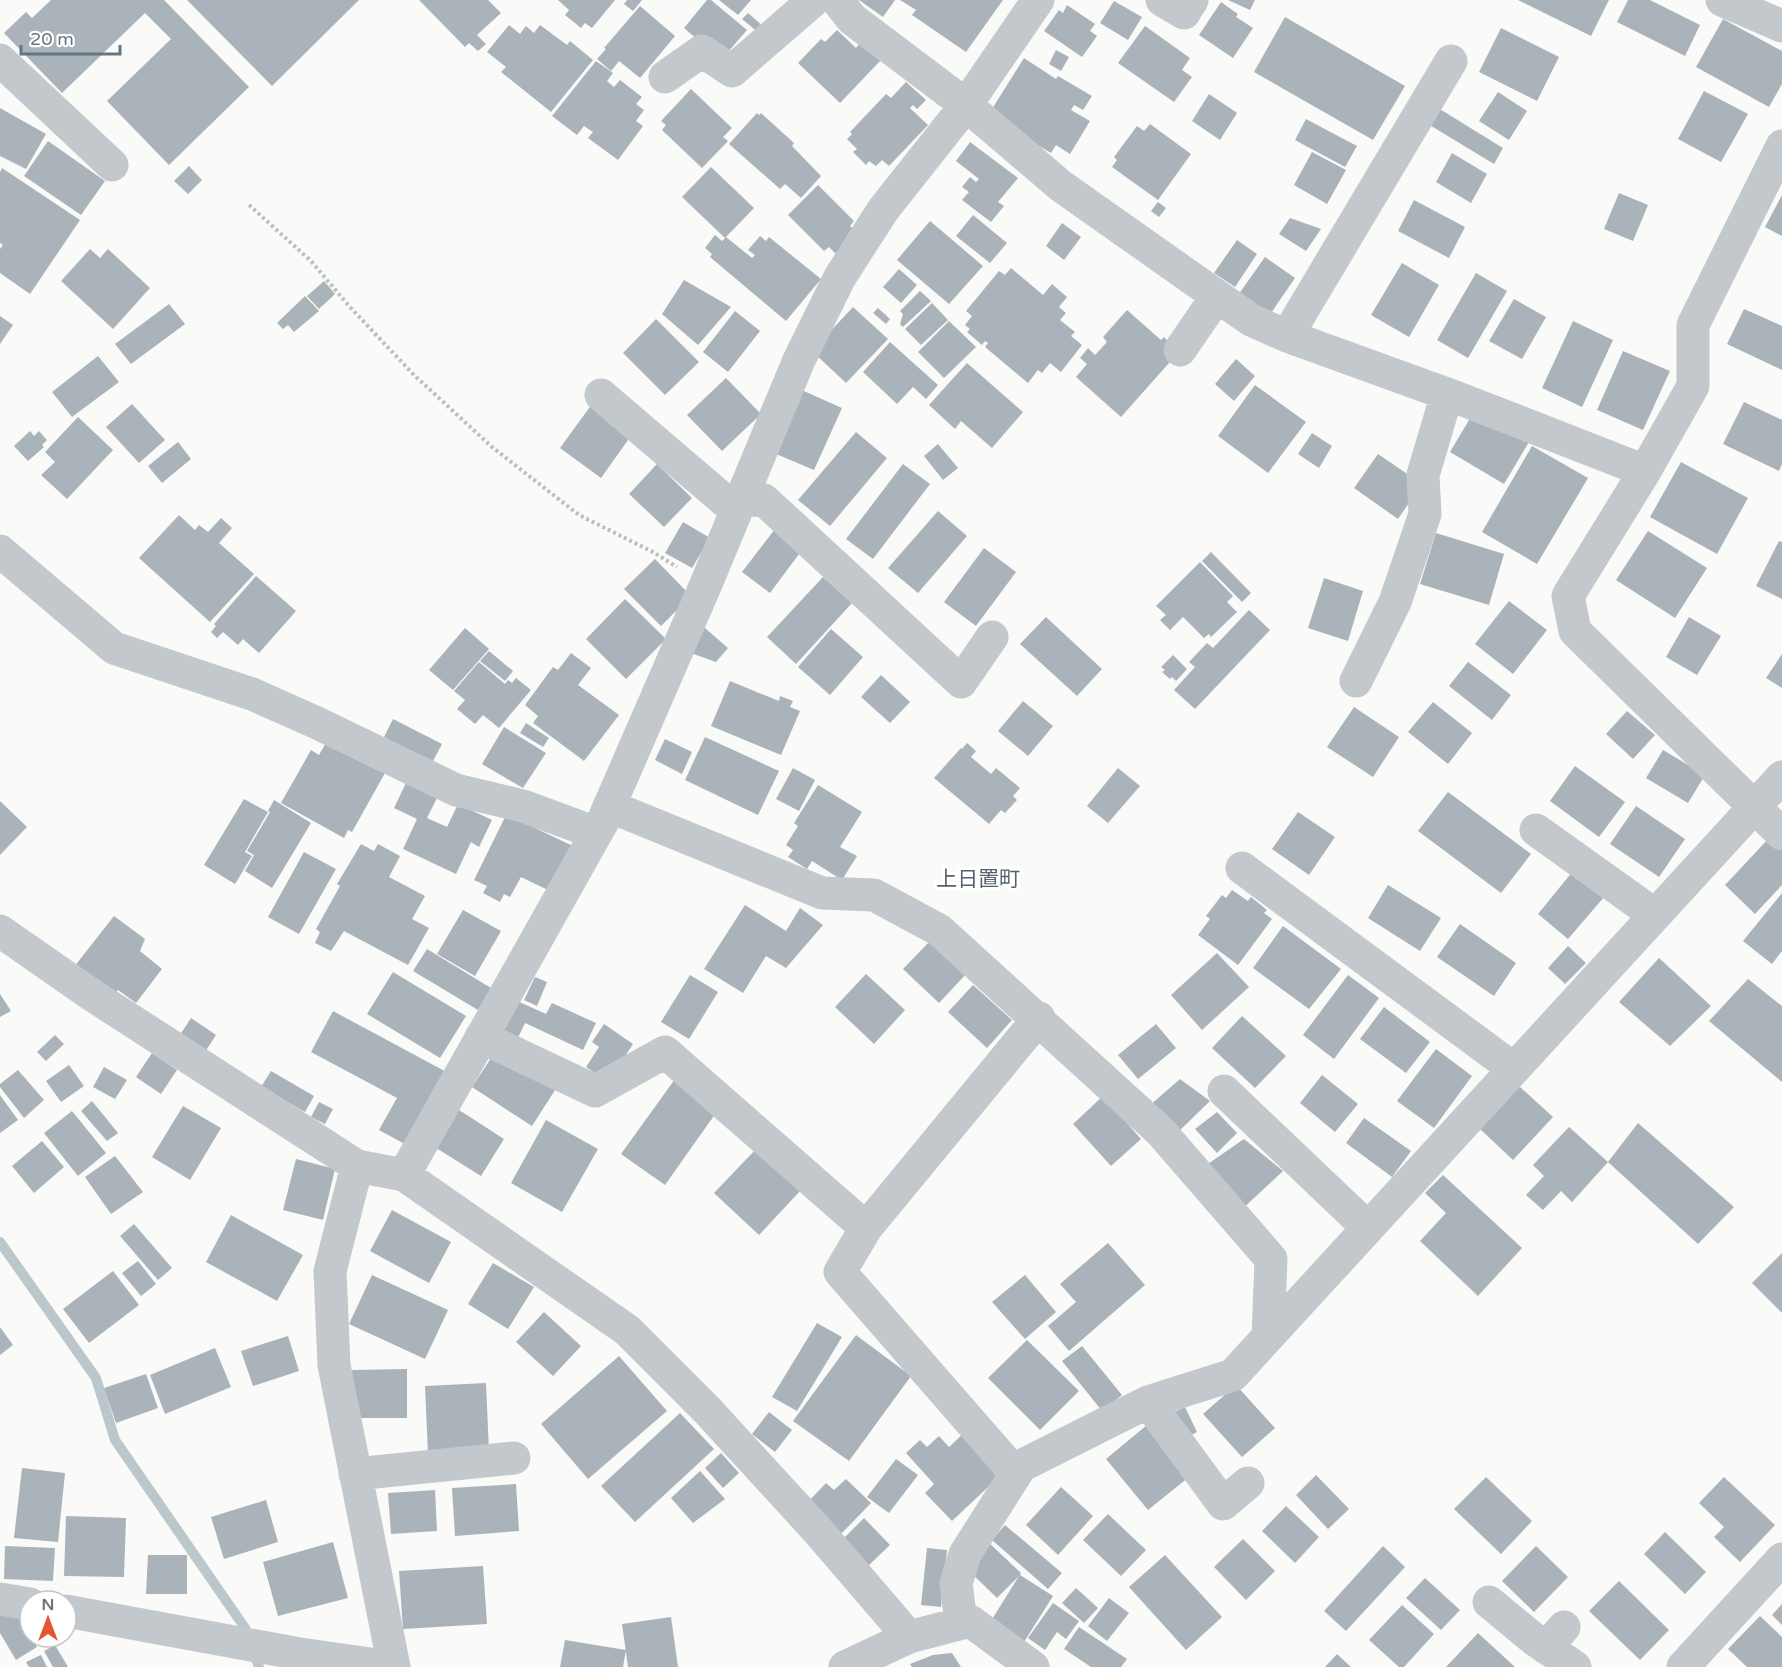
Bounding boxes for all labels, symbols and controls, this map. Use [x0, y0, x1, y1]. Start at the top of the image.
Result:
scale bar [21, 18, 120, 56]
text: 20 m [30, 28, 74, 50]
district label: 上日置町 [936, 867, 1020, 892]
north arrow [18, 1589, 78, 1649]
text: N [42, 1595, 54, 1615]

